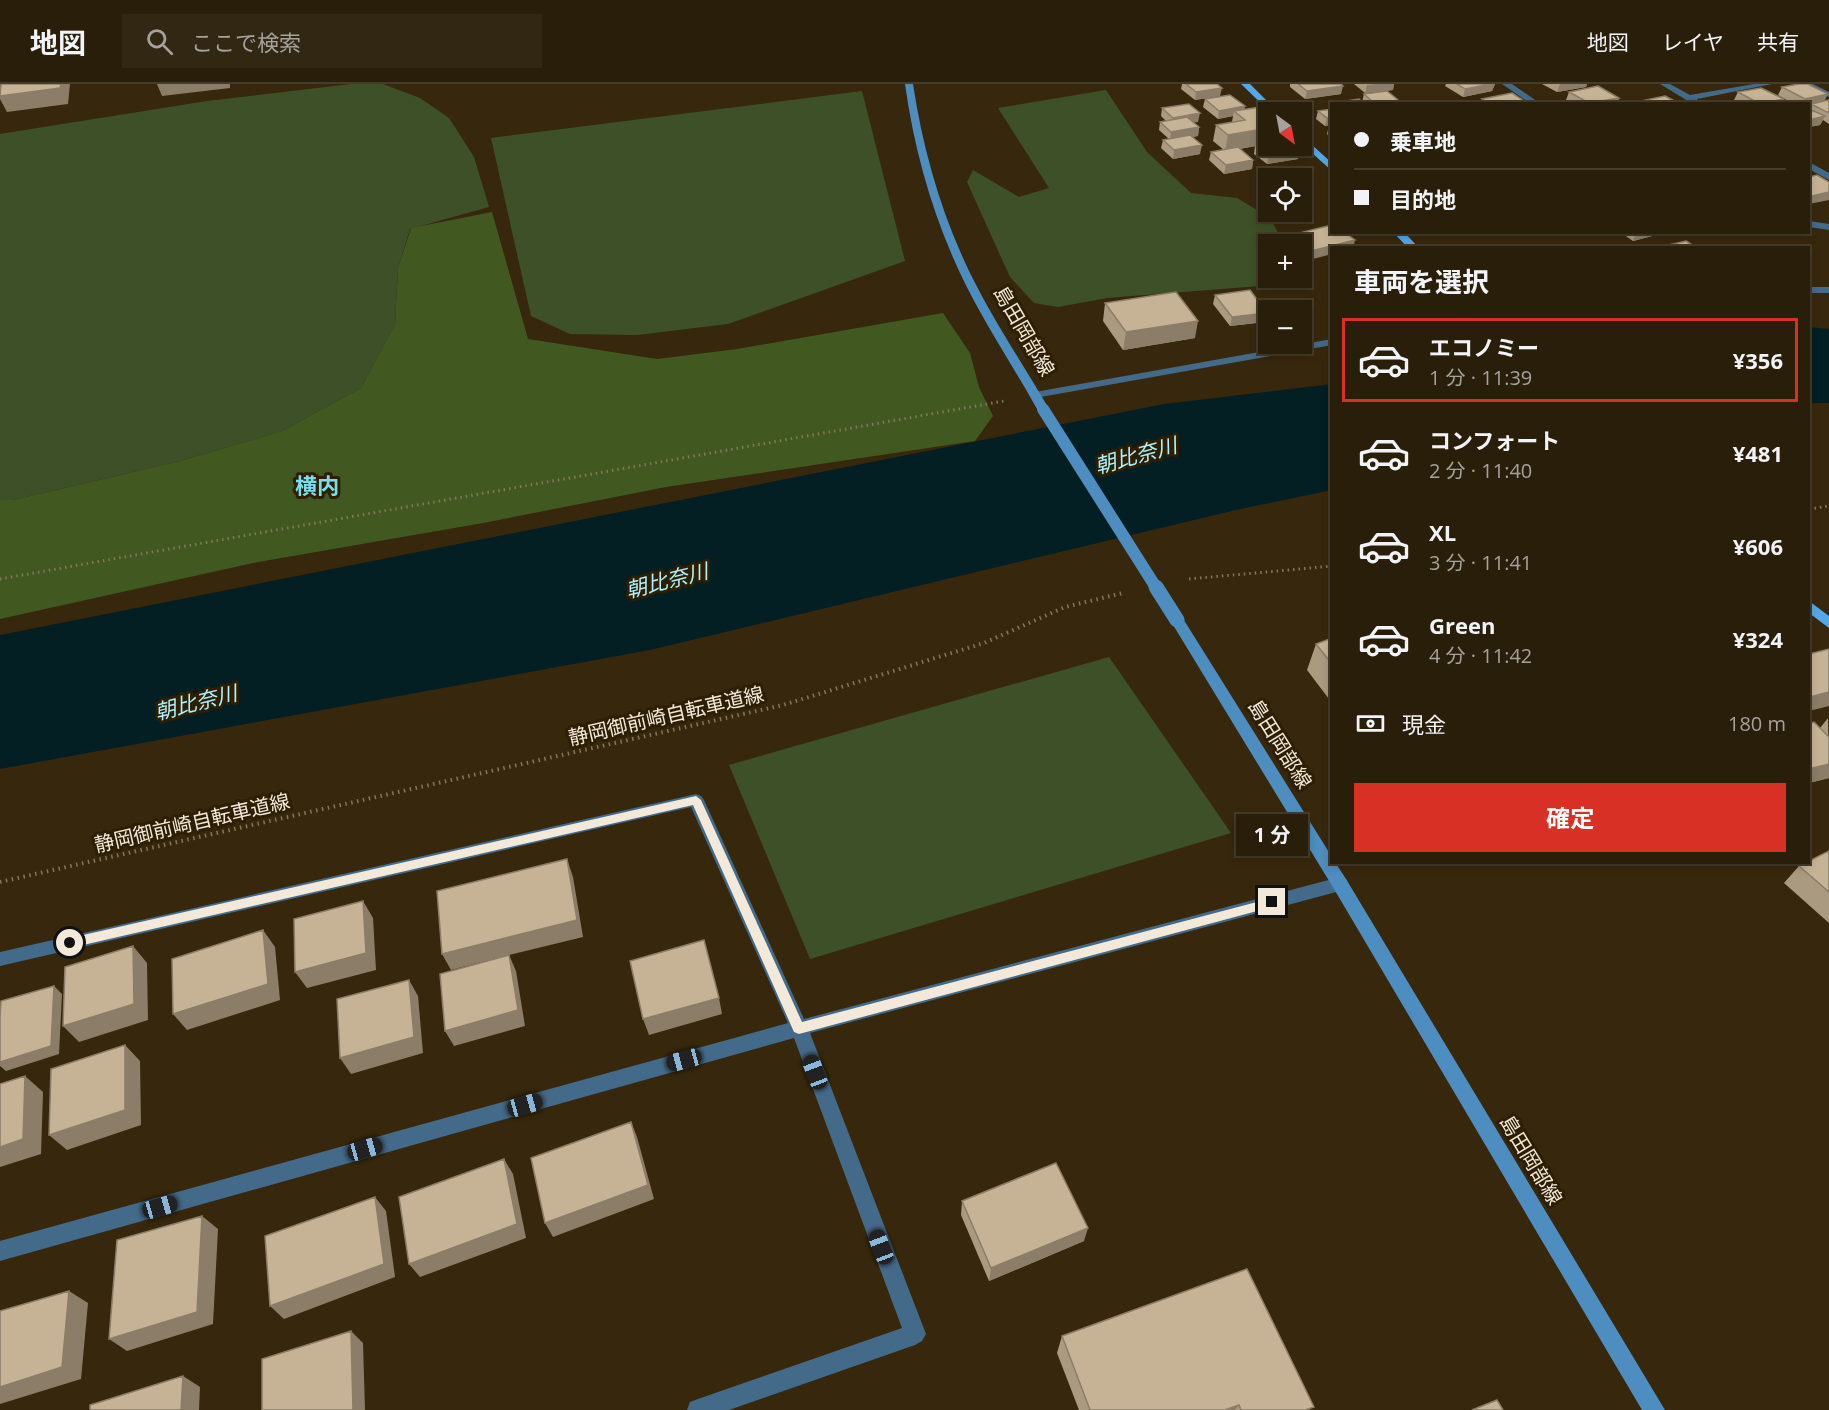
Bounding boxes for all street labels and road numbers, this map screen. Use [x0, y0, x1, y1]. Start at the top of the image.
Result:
street label: 島田岡部線 [988, 281, 1061, 381]
street label: 静岡御前崎自転車道線 [565, 680, 766, 751]
street label: 島田岡部線 [1242, 694, 1318, 793]
street label: 静岡御前崎自転車道線 [91, 787, 292, 858]
street label: 島田岡部線 [1494, 1110, 1569, 1210]

